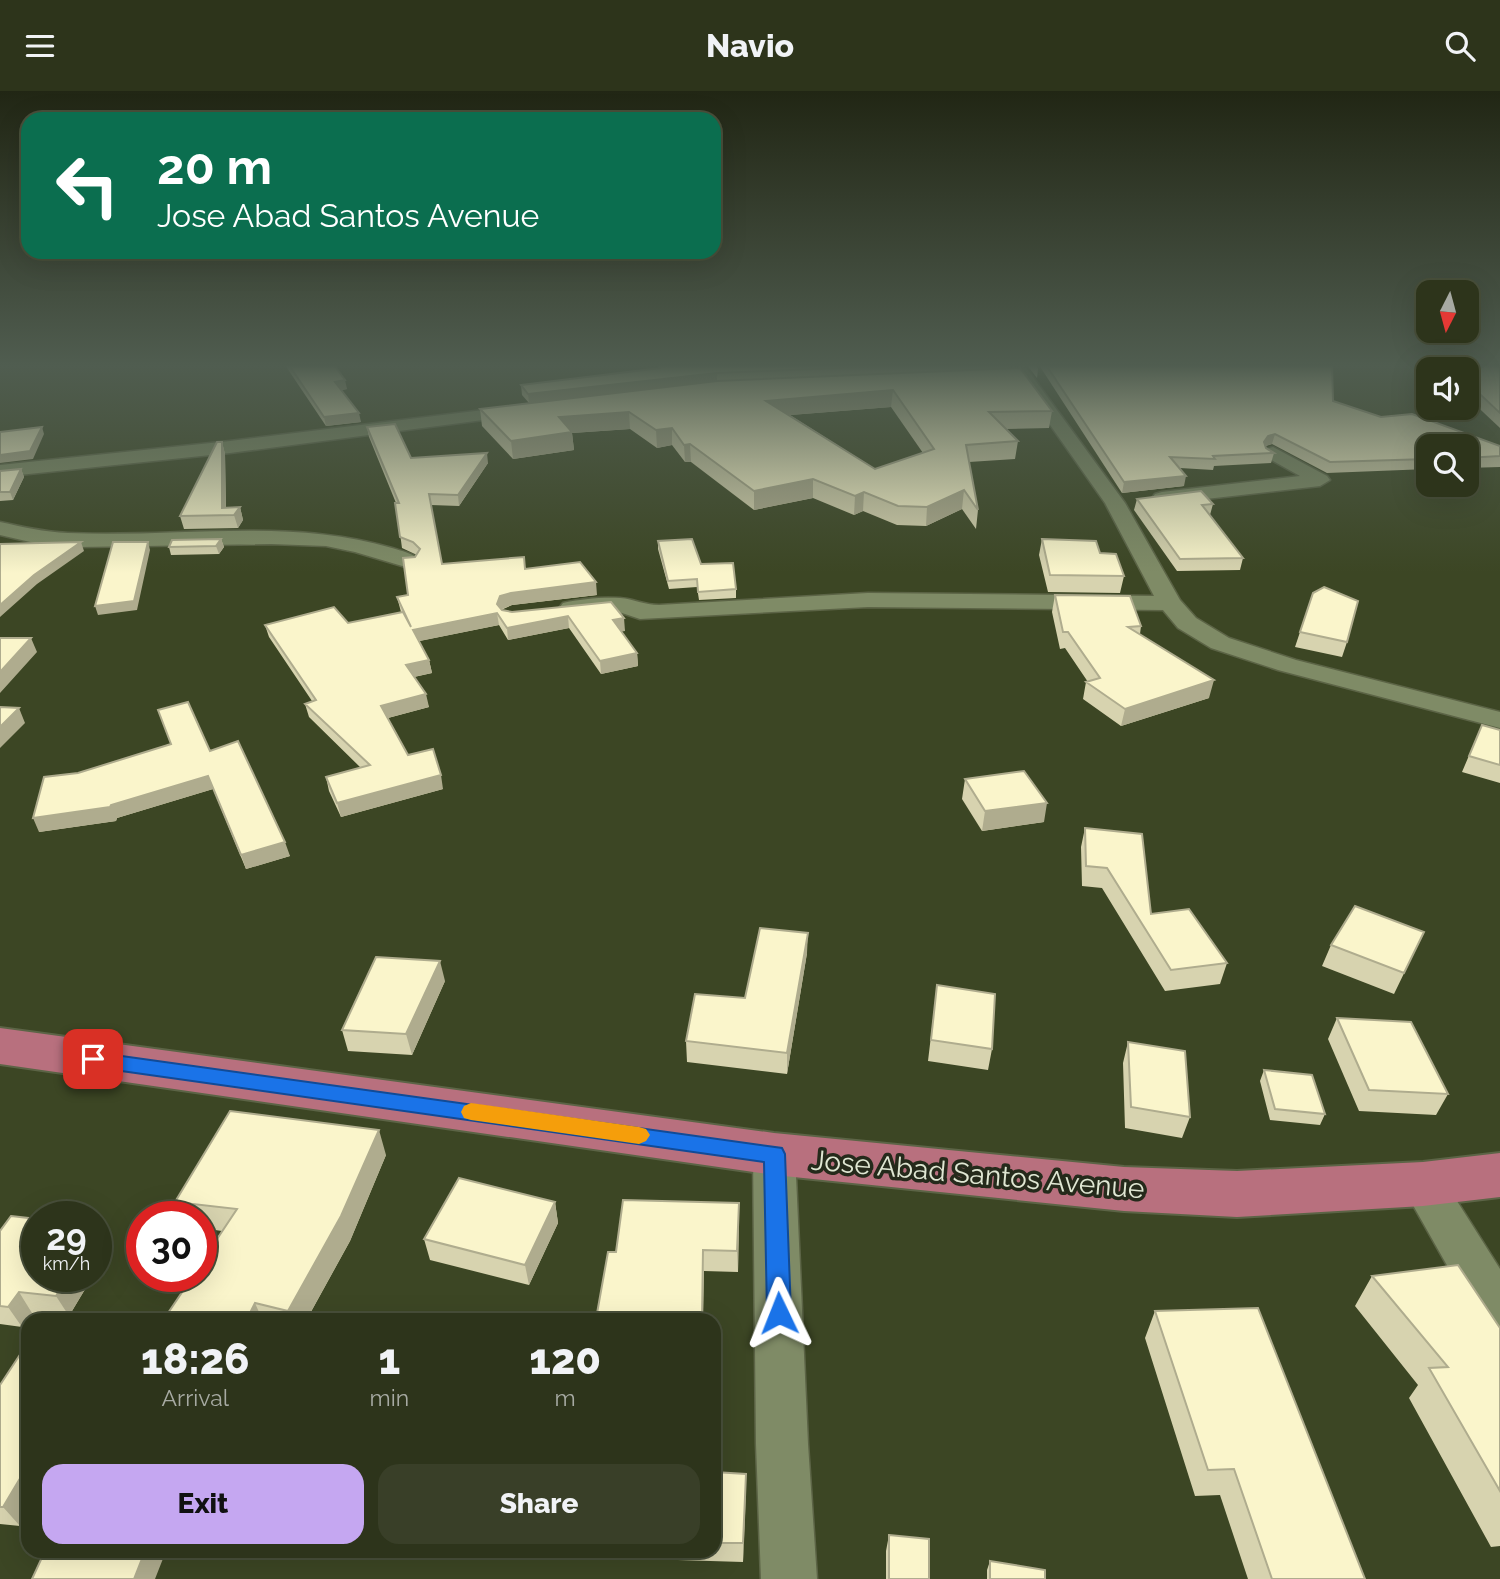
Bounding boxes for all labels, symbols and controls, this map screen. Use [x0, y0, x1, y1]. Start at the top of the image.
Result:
icon: menu [21, 27, 59, 65]
text: Navio [706, 27, 794, 64]
icon: search [1441, 27, 1479, 65]
text: 20 m [157, 138, 272, 195]
icon: left [42, 140, 133, 231]
text: Jose Abad Santos Avenue [157, 197, 539, 234]
north arrow [1416, 280, 1479, 343]
map controls [1416, 280, 1479, 497]
button: sound [1416, 357, 1479, 420]
button: search [1416, 434, 1479, 497]
pin [63, 1029, 123, 1089]
icon: arrive [74, 1040, 112, 1078]
street label: Jose Abad Santos Avenue [810, 1143, 1146, 1206]
speed limit sign: 30 [126, 1201, 217, 1292]
text: 29 [46, 1217, 87, 1258]
text: km/h [43, 1253, 90, 1274]
position arrow [742, 1276, 816, 1350]
text: 18:26 [141, 1335, 250, 1384]
text: 1 [378, 1335, 400, 1384]
text: 120 [529, 1335, 601, 1384]
text: Arrival [162, 1384, 229, 1411]
text: min [370, 1384, 409, 1411]
text: m [555, 1384, 576, 1411]
button: Exit [42, 1464, 364, 1544]
button: Share [378, 1464, 700, 1544]

